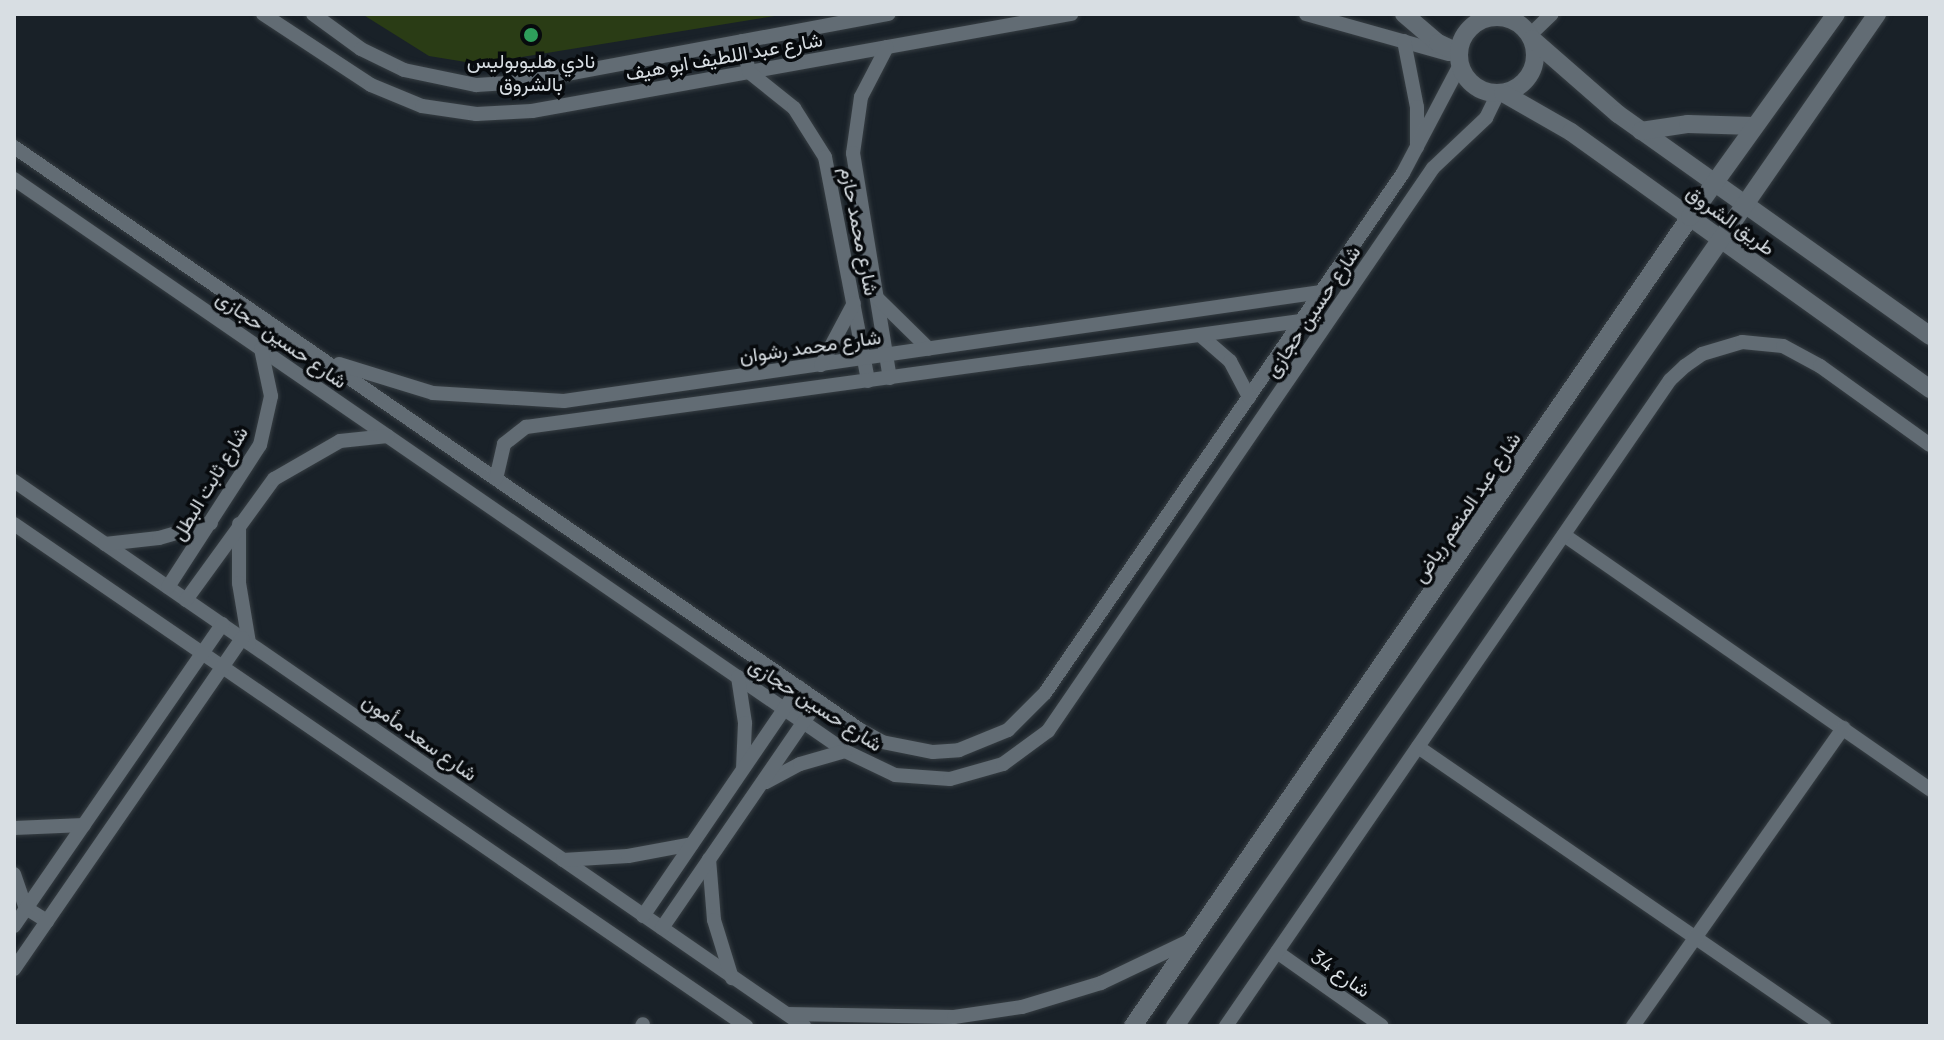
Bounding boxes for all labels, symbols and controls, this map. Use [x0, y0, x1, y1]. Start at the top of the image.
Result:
marker: نادي هليوبوليس بالشروق [522, 26, 540, 44]
street label: شارع عبد اللطيف ابو هيف [624, 27, 824, 85]
place label: نادي هليوبوليس بالشروق [467, 48, 595, 95]
street label: شارع محمد حازم [836, 165, 884, 297]
street label: طريق الشروق [1682, 180, 1780, 260]
street label: شارع حسين حجازى [1259, 240, 1365, 382]
street label: شارع حسين حجازى [212, 285, 352, 393]
street label: شارع محمد رشوان [738, 324, 882, 368]
street label: شارع ثابت البطل [166, 422, 252, 544]
street label: شارع عبد المنعم رياض [1407, 427, 1525, 587]
street label: شارع حسين حجازى [745, 652, 887, 756]
street label: شارع سعد مأمون [358, 688, 482, 786]
street label: شارع 34 [1307, 944, 1375, 1002]

